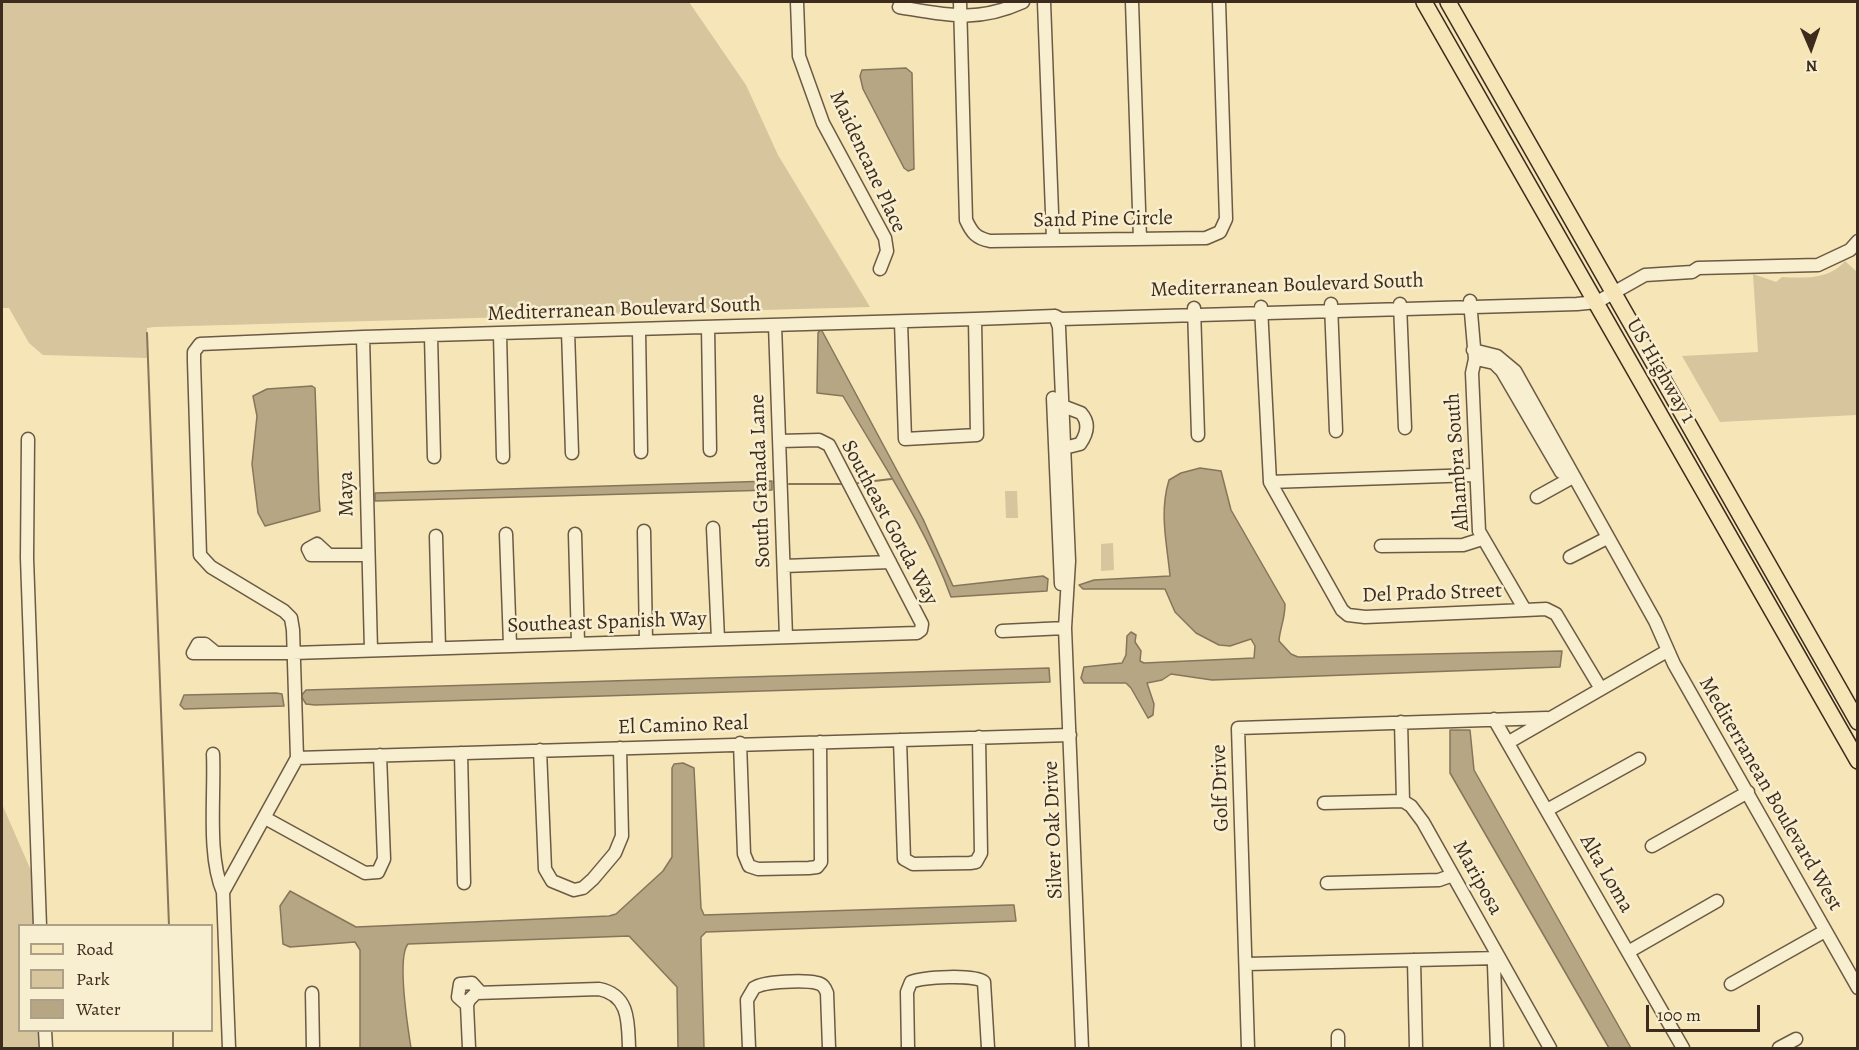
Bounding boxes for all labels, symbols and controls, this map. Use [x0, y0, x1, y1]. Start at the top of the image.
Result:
north arrow [1781, 18, 1841, 78]
text: N [1805, 55, 1818, 77]
street label: Maidencane Place [823, 87, 911, 237]
street label: Sand Pine Circle [1033, 206, 1173, 234]
street label: Mediterranean Boulevard South [1150, 269, 1424, 303]
street label: Mediterranean Boulevard South [487, 293, 761, 327]
street label: US Highway 1 [1620, 314, 1700, 428]
street label: Alhambra South [1441, 392, 1475, 532]
street label: South Granada Lane [745, 394, 777, 568]
street label: Southeast Gorda Way [835, 436, 943, 610]
street label: Maya [334, 471, 360, 517]
street label: Del Prado Street [1362, 579, 1502, 609]
street label: Southeast Spanish Way [507, 607, 707, 639]
street label: Mediterranean Boulevard West [1693, 673, 1847, 915]
street label: El Camino Real [617, 711, 749, 741]
street label: Golf Drive [1207, 744, 1235, 832]
street label: Silver Oak Drive [1039, 760, 1069, 900]
street label: Alta Loma [1574, 830, 1638, 918]
street label: Mariposa [1446, 836, 1508, 920]
legend [18, 924, 213, 1032]
text: Road [76, 937, 113, 961]
text: Park [76, 967, 110, 991]
scale bar [1649, 993, 1763, 1031]
text: Water [76, 997, 121, 1021]
text: 100 m [1657, 1003, 1701, 1027]

